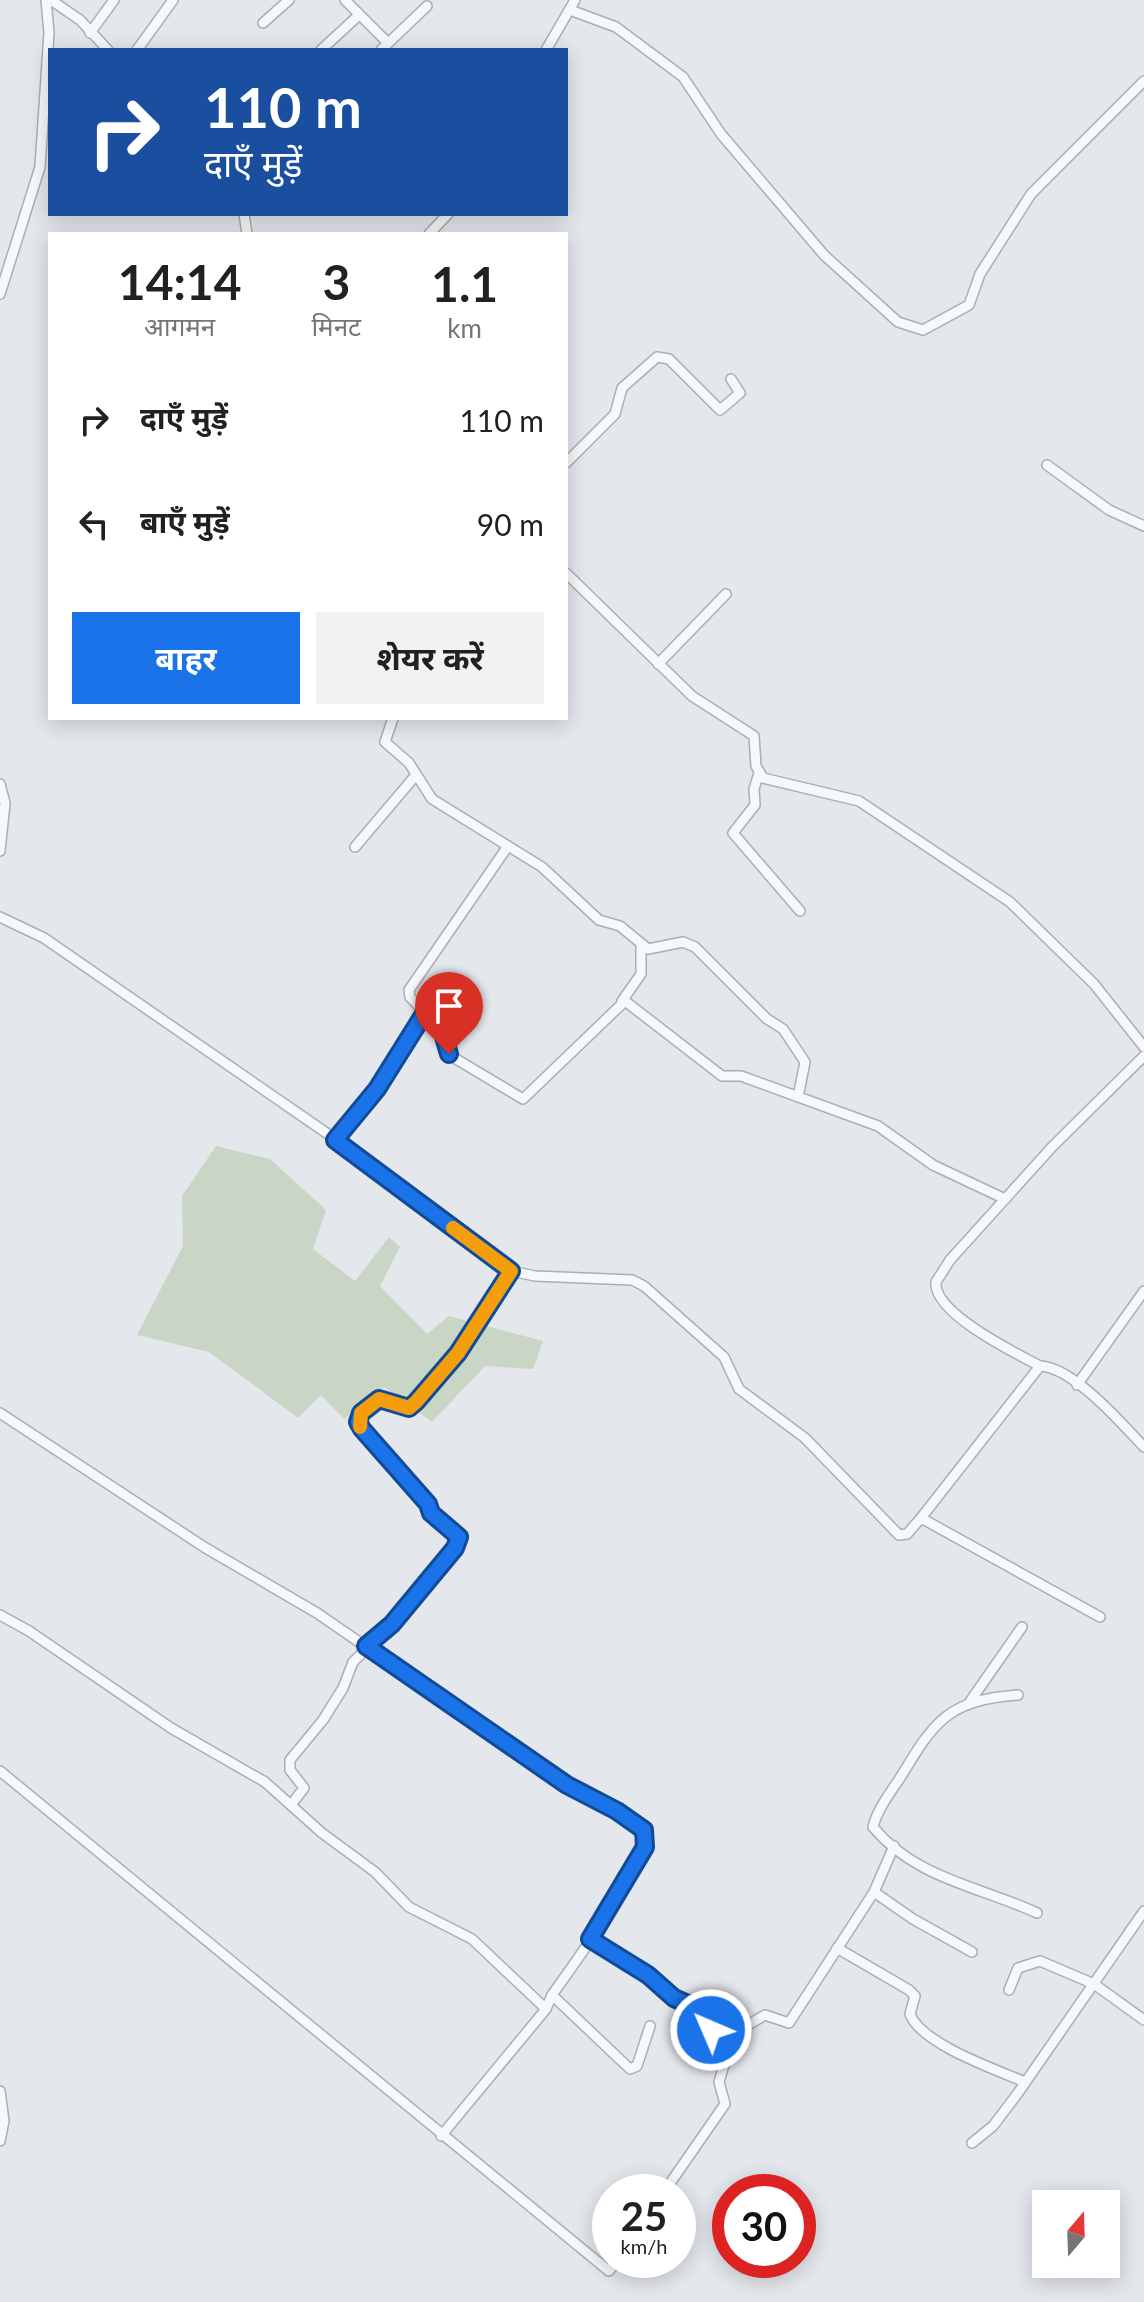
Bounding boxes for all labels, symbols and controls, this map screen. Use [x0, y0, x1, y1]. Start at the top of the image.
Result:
text: 110 m [204, 73, 362, 140]
icon: right [72, 80, 176, 184]
text: दाएँ मुड़ें [204, 141, 302, 185]
text: 14:14 [118, 253, 242, 310]
text: 3 [322, 253, 350, 310]
text: 1.1 [431, 255, 498, 312]
text: आगमन [144, 310, 215, 342]
text: मिनट [311, 310, 361, 342]
text: km [447, 312, 482, 344]
icon: right [72, 398, 116, 442]
text: दाएँ मुड़ें [140, 399, 228, 435]
text: 110 m [459, 402, 544, 438]
icon: left [72, 502, 116, 546]
text: बाएँ मुड़ें [140, 503, 230, 539]
text: 90 m [477, 506, 544, 542]
button: बाहर [72, 612, 300, 704]
button: शेयर करें [316, 612, 544, 704]
pin [415, 972, 483, 1054]
icon: arrive [427, 984, 471, 1028]
position arrow [669, 1988, 753, 2072]
speed limit sign: 30 [712, 2174, 816, 2278]
north arrow [1032, 2190, 1120, 2278]
map controls [1032, 2190, 1120, 2278]
text: 25 [621, 2192, 667, 2240]
text: km/h [621, 2234, 667, 2258]

